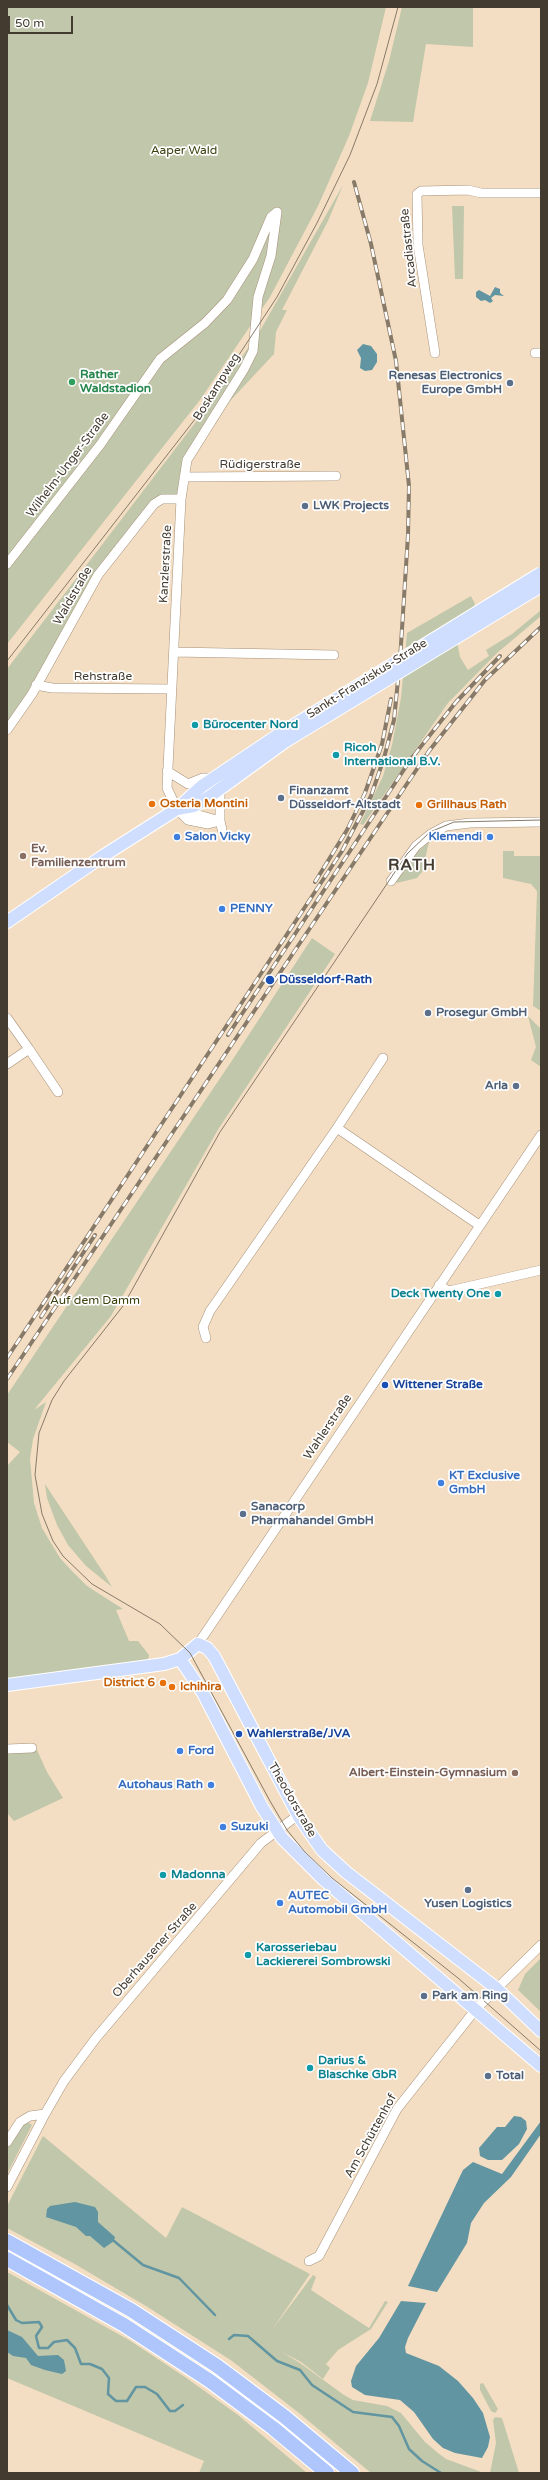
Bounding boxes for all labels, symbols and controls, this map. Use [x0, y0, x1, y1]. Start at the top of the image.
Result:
scale bar [10, 8, 75, 34]
text: 50 m [15, 16, 44, 30]
park label: Aaper Wald [151, 144, 217, 158]
street label: Arcadiastraße [398, 208, 420, 288]
street label: Boskampweg [191, 351, 243, 423]
place label: Rather Waldstadion [80, 368, 151, 396]
place label: Renesas Electronics Europe GmbH [389, 369, 502, 397]
marker: Rather Waldstadion [67, 377, 77, 387]
marker: Renesas Electronics Europe GmbH [505, 378, 515, 388]
street label: Wilhelm-Unger-Straße [24, 410, 112, 520]
street label: Rüdigerstraße [219, 458, 301, 472]
place label: LWK Projects [313, 499, 389, 513]
marker: LWK Projects [300, 501, 310, 511]
street label: Kanzlerstraße [157, 525, 175, 603]
street label: Waldstraße [51, 564, 95, 628]
street label: Sankt-Franziskus-Straße [304, 636, 430, 722]
street label: Rehstraße [74, 670, 132, 684]
place label: Bürocenter Nord [203, 718, 298, 732]
marker: Bürocenter Nord [190, 720, 200, 730]
place label: Ricoh International B.V. [344, 741, 441, 769]
marker: Ricoh International B.V. [331, 750, 341, 760]
place label: Finanzamt Düsseldorf-Altstadt [289, 784, 401, 812]
marker: Finanzamt Düsseldorf-Altstadt [276, 793, 286, 803]
place label: Osteria Montini [160, 797, 248, 811]
place label: Grillhaus Rath [427, 798, 507, 812]
marker: Osteria Montini [147, 799, 157, 809]
marker: Grillhaus Rath [414, 800, 424, 810]
place label: Salon Vicky [185, 830, 250, 844]
place label: Klemendi [429, 830, 482, 844]
marker: Salon Vicky [172, 832, 182, 842]
marker: Klemendi [485, 832, 495, 842]
place label: Ev. Familienzentrum [31, 842, 126, 870]
marker: Ev. Familienzentrum [18, 851, 28, 861]
district label: RATH [388, 856, 436, 876]
place label: PENNY [230, 902, 273, 916]
marker: PENNY [217, 904, 227, 914]
place label: Düsseldorf-Rath [279, 973, 372, 987]
marker: Düsseldorf-Rath [264, 974, 276, 986]
place label: Prosegur GmbH [436, 1006, 527, 1020]
marker: Prosegur GmbH [423, 1008, 433, 1018]
place label: Arla [485, 1079, 508, 1093]
marker: Arla [511, 1081, 521, 1091]
place label: Deck Twenty One [391, 1287, 490, 1301]
marker: Deck Twenty One [493, 1289, 503, 1299]
park label: Auf dem Damm [50, 1294, 140, 1308]
place label: Wittener Straße [393, 1378, 483, 1392]
marker: Wittener Straße [380, 1380, 390, 1390]
street label: Wahlerstraße [301, 1392, 355, 1462]
place label: KT Exclusive GmbH [449, 1469, 520, 1497]
marker: KT Exclusive GmbH [436, 1478, 446, 1488]
place label: Sanacorp Pharmahandel GmbH [251, 1500, 374, 1528]
marker: Sanacorp Pharmahandel GmbH [238, 1509, 248, 1519]
place label: District 6 [104, 1676, 155, 1690]
marker: District 6 [158, 1678, 168, 1688]
place label: Ichihira [180, 1680, 222, 1694]
marker: Ichihira [167, 1682, 177, 1692]
place label: Wahlerstraße/JVA [247, 1727, 350, 1741]
marker: Wahlerstraße/JVA [234, 1729, 244, 1739]
place label: Ford [188, 1744, 214, 1758]
marker: Ford [175, 1746, 185, 1756]
street label: Theodorstraße [265, 1760, 319, 1840]
place label: Albert-Einstein-Gymnasium [349, 1766, 507, 1780]
marker: Albert-Einstein-Gymnasium [510, 1768, 520, 1778]
place label: Autohaus Rath [118, 1778, 203, 1792]
marker: Autohaus Rath [206, 1780, 216, 1790]
place label: Suzuki [231, 1820, 268, 1834]
marker: Suzuki [218, 1822, 228, 1832]
place label: Madonna [171, 1868, 226, 1882]
marker: Madonna [158, 1870, 168, 1880]
marker: Yusen Logistics [463, 1885, 473, 1895]
place label: AUTEC Automobil GmbH [288, 1889, 387, 1917]
place label: Yusen Logistics [424, 1897, 512, 1911]
marker: AUTEC Automobil GmbH [275, 1898, 285, 1908]
street label: Oberhausener Straße [110, 1899, 200, 2001]
place label: Karosseriebau Lackiererei Sombrowski [256, 1941, 391, 1969]
marker: Karosseriebau Lackiererei Sombrowski [243, 1950, 253, 1960]
place label: Park am Ring [432, 1989, 508, 2003]
marker: Park am Ring [419, 1991, 429, 2001]
place label: Darius & Blaschke GbR [318, 2054, 397, 2082]
marker: Darius & Blaschke GbR [305, 2063, 315, 2073]
place label: Total [496, 2069, 524, 2083]
marker: Total [483, 2071, 493, 2081]
street label: Am Schüttenhof [342, 2092, 400, 2180]

